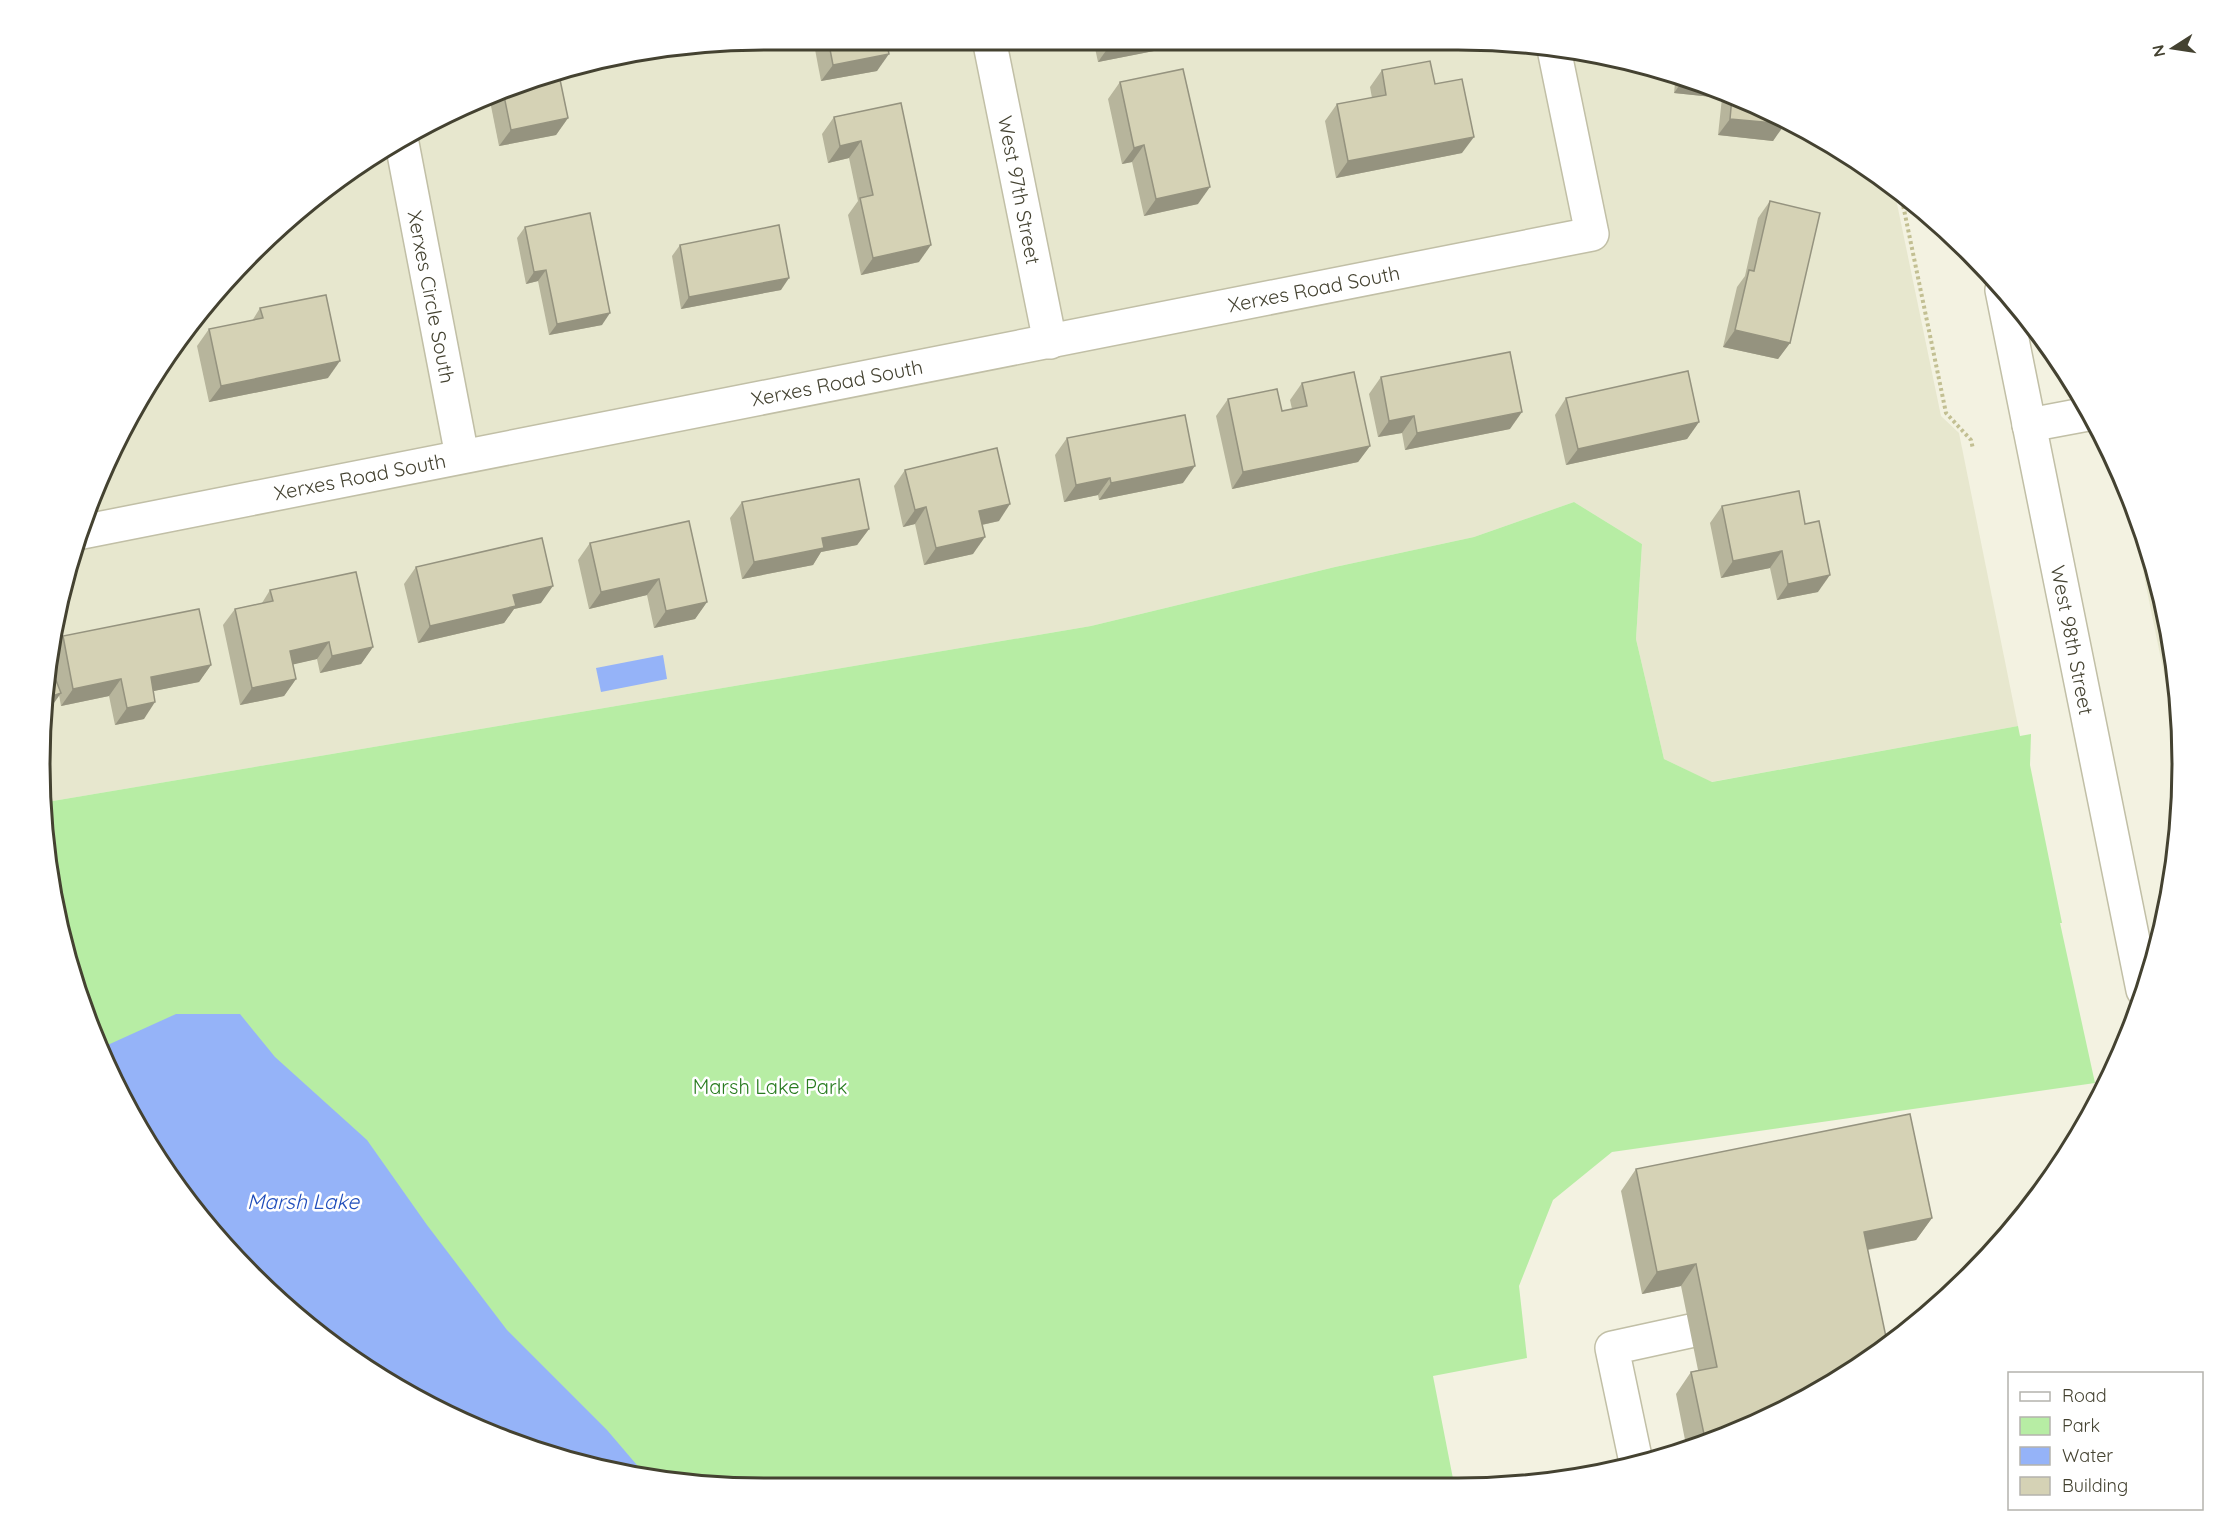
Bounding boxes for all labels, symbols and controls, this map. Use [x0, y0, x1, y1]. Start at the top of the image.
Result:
north arrow [2143, 18, 2203, 78]
text: N [2147, 43, 2169, 59]
street label: West 97th Street [993, 113, 1046, 267]
street label: Xerxes Circle South [402, 208, 460, 385]
street label: Xerxes Road South [1226, 260, 1402, 317]
street label: Xerxes Road South [749, 354, 925, 411]
street label: Xerxes Road South [272, 448, 448, 505]
street label: West 98th Street [2046, 563, 2099, 717]
park label: Marsh Lake Park [693, 1074, 847, 1099]
water label: Marsh Lake [247, 1188, 360, 1214]
legend [2008, 1372, 2203, 1510]
text: Road [2062, 1384, 2107, 1407]
text: Park [2062, 1414, 2100, 1437]
text: Water [2062, 1444, 2113, 1467]
text: Building [2062, 1474, 2128, 1497]

